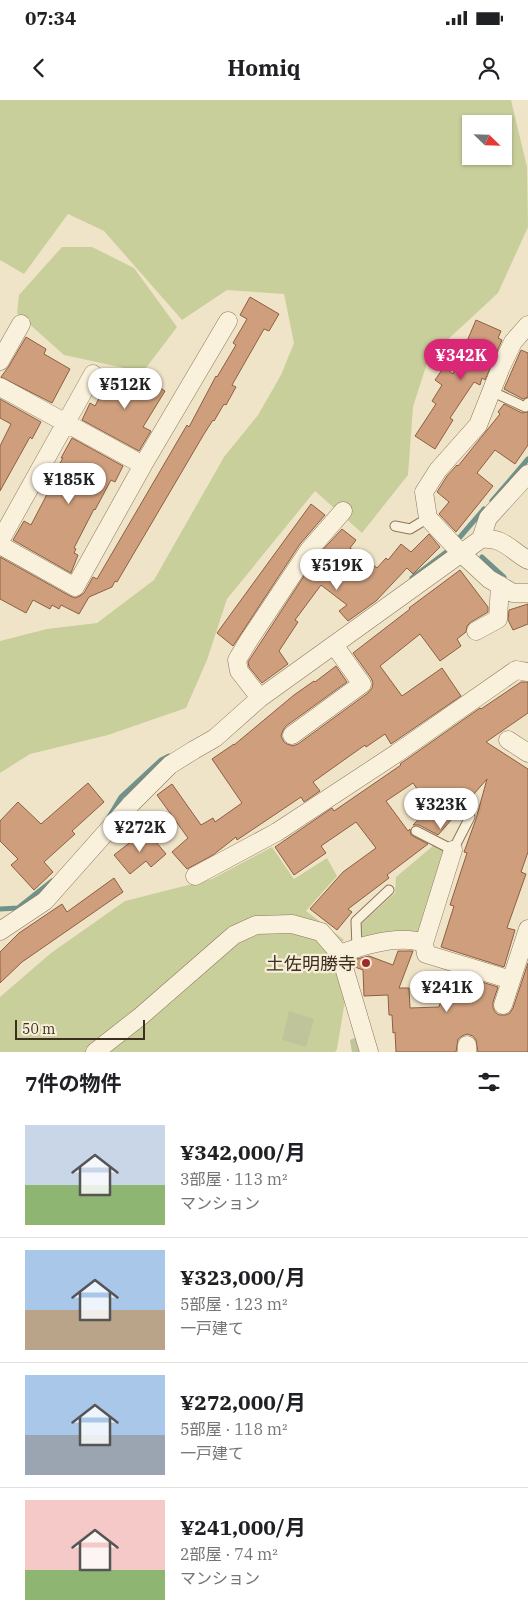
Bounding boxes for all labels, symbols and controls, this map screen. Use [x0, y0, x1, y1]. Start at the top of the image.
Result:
text: 07:34 [25, 6, 76, 30]
text: Homiq [227, 53, 301, 82]
icon: back [25, 54, 53, 82]
icon: person [475, 54, 503, 82]
north arrow [462, 115, 512, 165]
map controls [462, 115, 512, 165]
pin: ¥342K [426, 338, 496, 381]
text: ¥342K [435, 345, 487, 365]
pin: ¥512K [90, 368, 160, 410]
text: ¥512K [99, 374, 151, 394]
pin: ¥185K [34, 462, 104, 505]
text: ¥185K [43, 469, 95, 489]
pin: ¥519K [302, 548, 372, 591]
text: ¥519K [311, 555, 363, 575]
pin: ¥323K [406, 788, 476, 830]
text: ¥323K [415, 794, 467, 814]
pin: ¥272K [105, 810, 175, 853]
text: ¥272K [114, 817, 166, 837]
place label: 土佐明勝寺 [266, 952, 356, 975]
marker: 土佐明勝寺 [360, 957, 372, 969]
pin: ¥241K [412, 970, 482, 1013]
text: ¥241K [421, 977, 473, 997]
scale bar [15, 1017, 145, 1040]
text: 50 m [22, 1020, 55, 1038]
icon: filters [475, 1068, 503, 1096]
text: 7件の物件 [25, 1069, 122, 1097]
text: ¥342,000/月 [180, 1138, 306, 1166]
icon: home [65, 1145, 125, 1205]
text: 3部屋 · 113 m² [180, 1169, 288, 1189]
text: マンション [180, 1193, 260, 1213]
text: ¥323,000/月 [180, 1263, 306, 1291]
icon: home [65, 1270, 125, 1330]
text: 5部屋 · 123 m² [180, 1294, 288, 1314]
text: 一戸建て [180, 1318, 244, 1338]
text: ¥272,000/月 [180, 1388, 306, 1416]
icon: home [65, 1395, 125, 1455]
text: 5部屋 · 118 m² [180, 1419, 288, 1439]
text: 一戸建て [180, 1443, 244, 1463]
text: ¥241,000/月 [180, 1513, 306, 1541]
icon: home [65, 1520, 125, 1580]
text: 2部屋 · 74 m² [180, 1544, 278, 1564]
text: マンション [180, 1568, 260, 1588]

